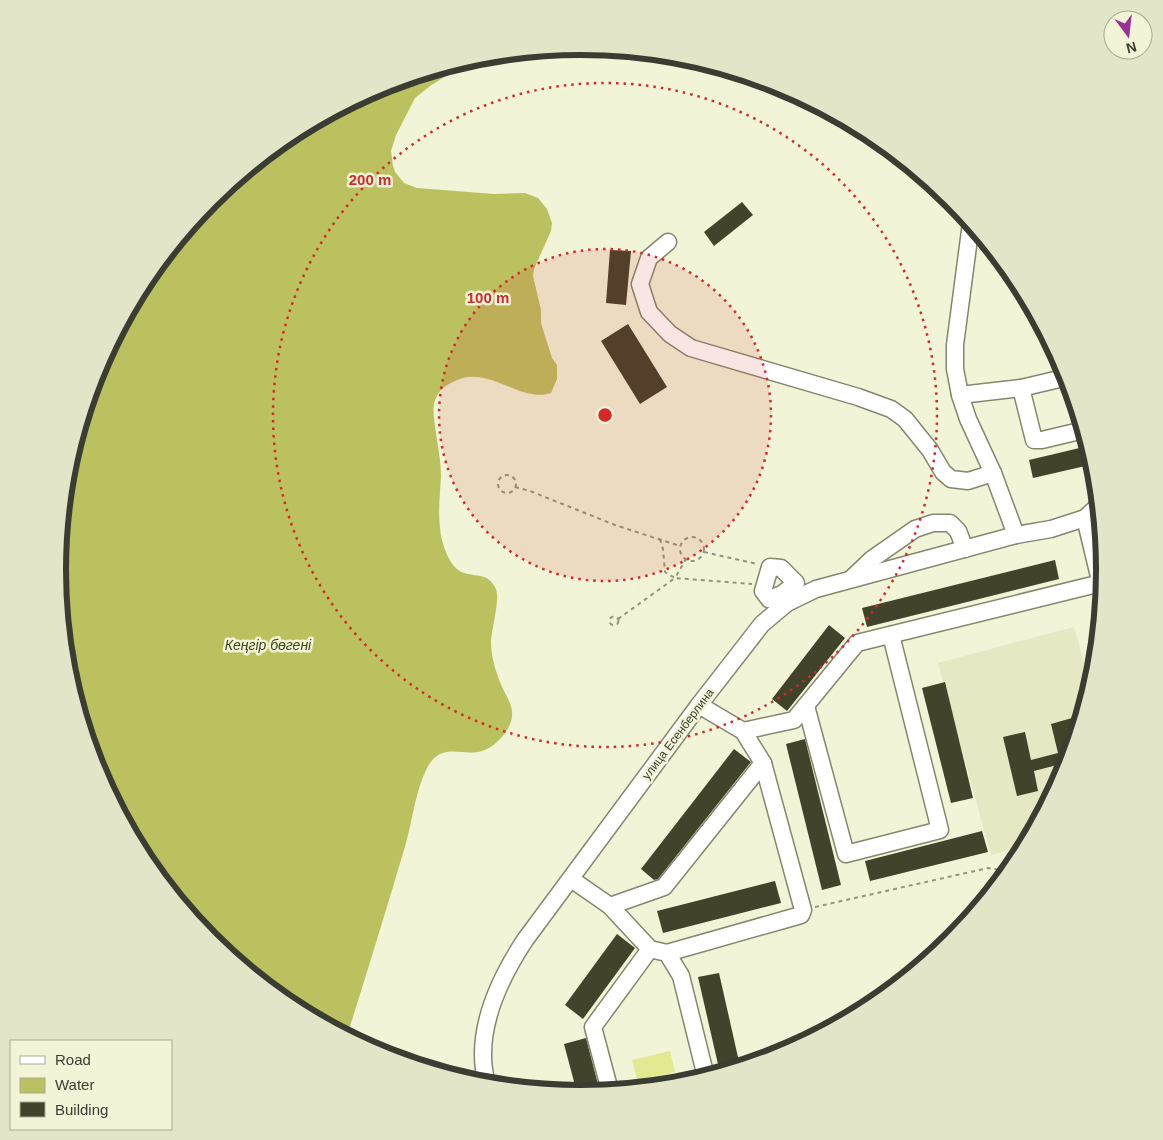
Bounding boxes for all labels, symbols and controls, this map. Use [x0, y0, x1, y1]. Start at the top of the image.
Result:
north arrow [1103, 10, 1153, 60]
text: N [1124, 39, 1138, 57]
text: 200 m [349, 171, 391, 188]
text: 100 m [467, 289, 509, 306]
centre of rings [596, 406, 614, 424]
water label: Кеңгір бөгені [225, 637, 312, 653]
street label: улица Есенберлина [639, 686, 717, 782]
legend [10, 1040, 172, 1130]
text: Road [55, 1051, 91, 1068]
text: Water [55, 1076, 94, 1093]
text: Building [55, 1101, 108, 1118]

